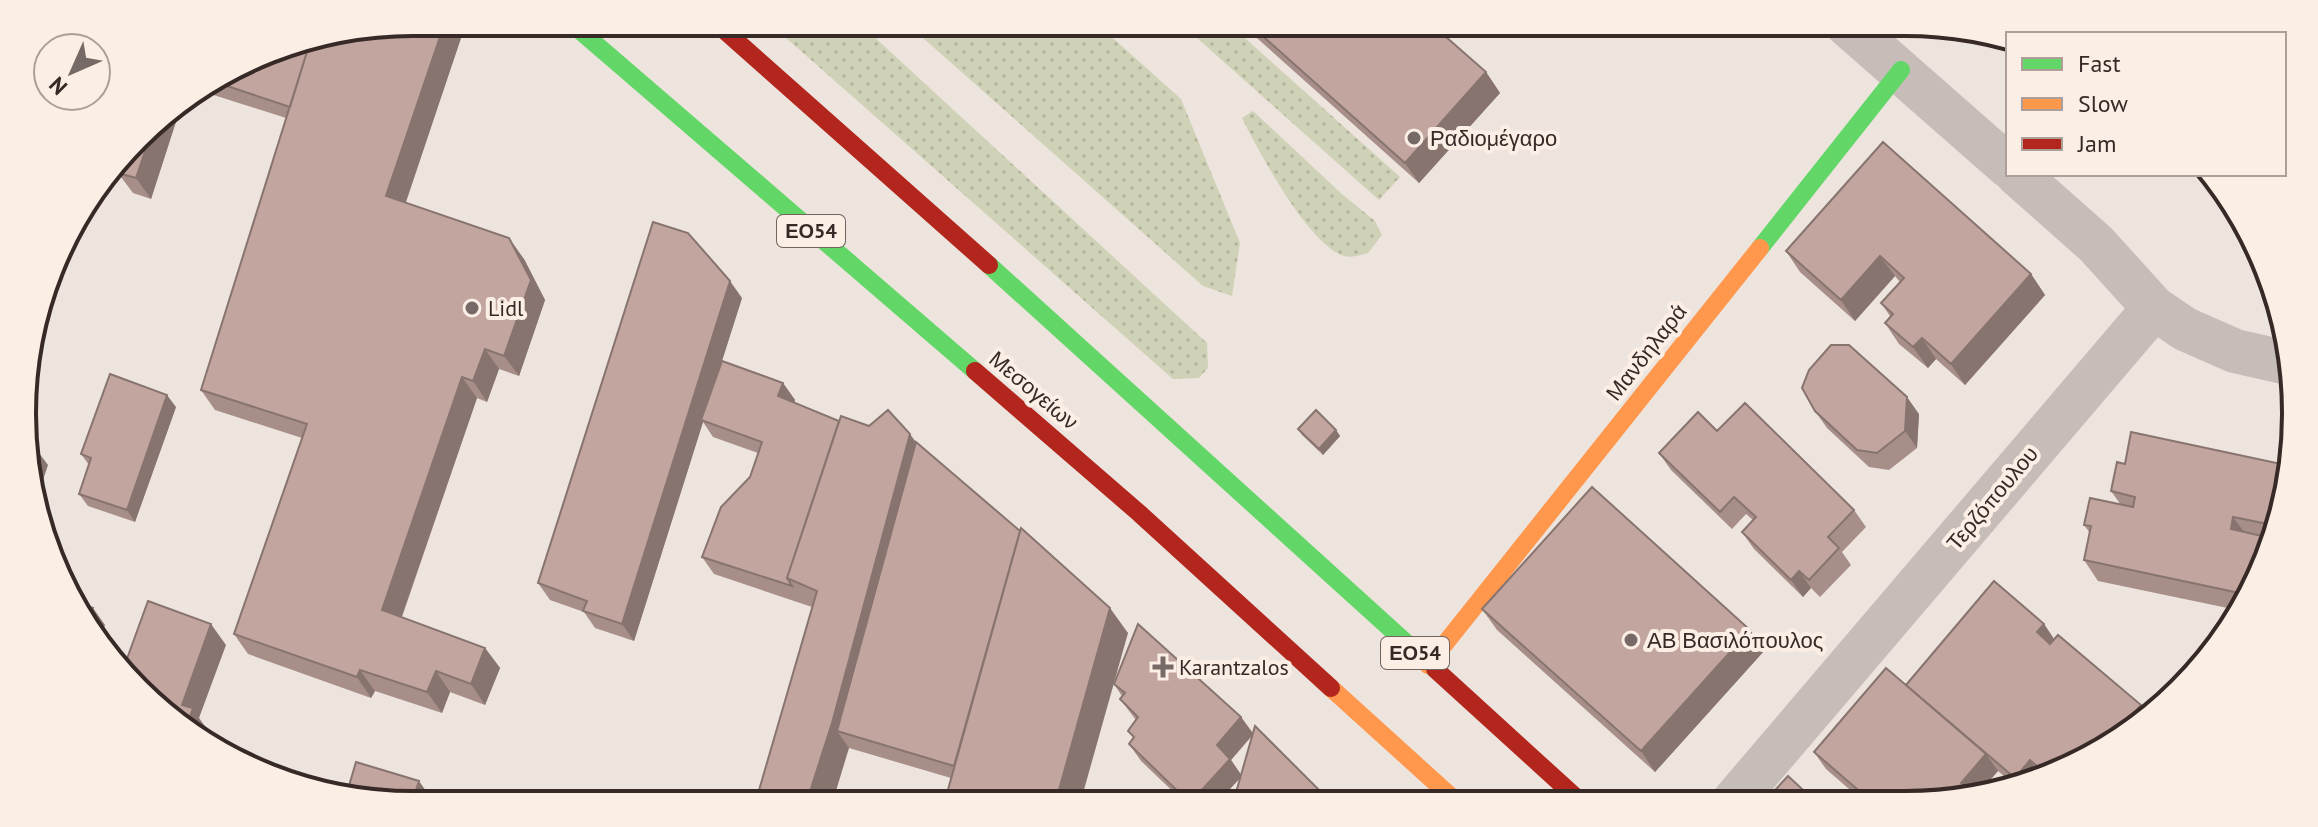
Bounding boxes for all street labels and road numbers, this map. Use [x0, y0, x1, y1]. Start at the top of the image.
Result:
road number: ΕΟ54 [777, 215, 845, 247]
street label: Μανδηλαρά [1600, 298, 1693, 406]
street label: Μεσογείων [984, 345, 1084, 435]
street label: Τερζόπουλου [1940, 440, 2044, 556]
road number: ΕΟ54 [1381, 637, 1449, 669]

